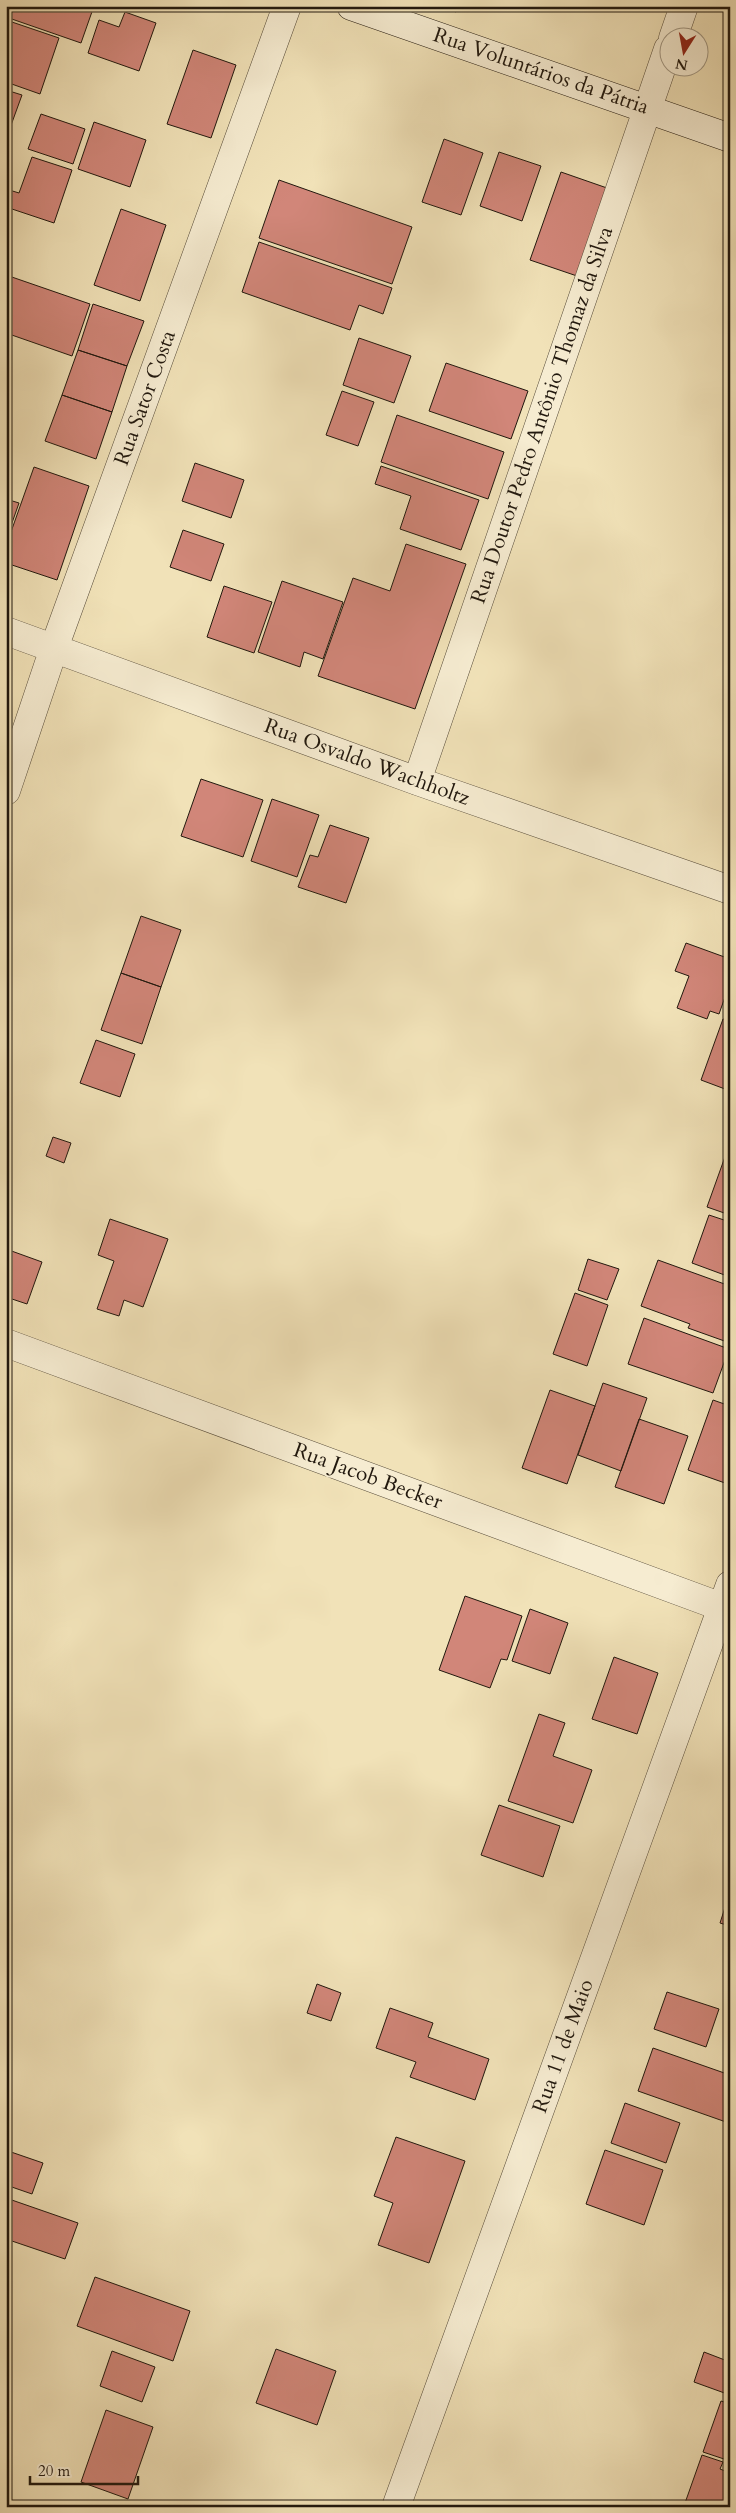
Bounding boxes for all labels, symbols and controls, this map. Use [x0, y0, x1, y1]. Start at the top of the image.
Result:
street label: Rua Voluntários da Pátria [429, 20, 653, 122]
north arrow [658, 28, 708, 78]
text: N [674, 54, 689, 75]
street label: Rua Doutor Pedro Antônio Thomaz da Silva [464, 223, 620, 607]
street label: Rua Sator Costa [107, 326, 183, 470]
street label: Rua Osvaldo Wachholtz [260, 711, 474, 813]
street label: Rua Jacob Becker [289, 1436, 447, 1517]
street label: Rua 11 de Maio [525, 1975, 601, 2117]
scale bar [30, 2453, 138, 2485]
text: 20 m [38, 2461, 70, 2481]

